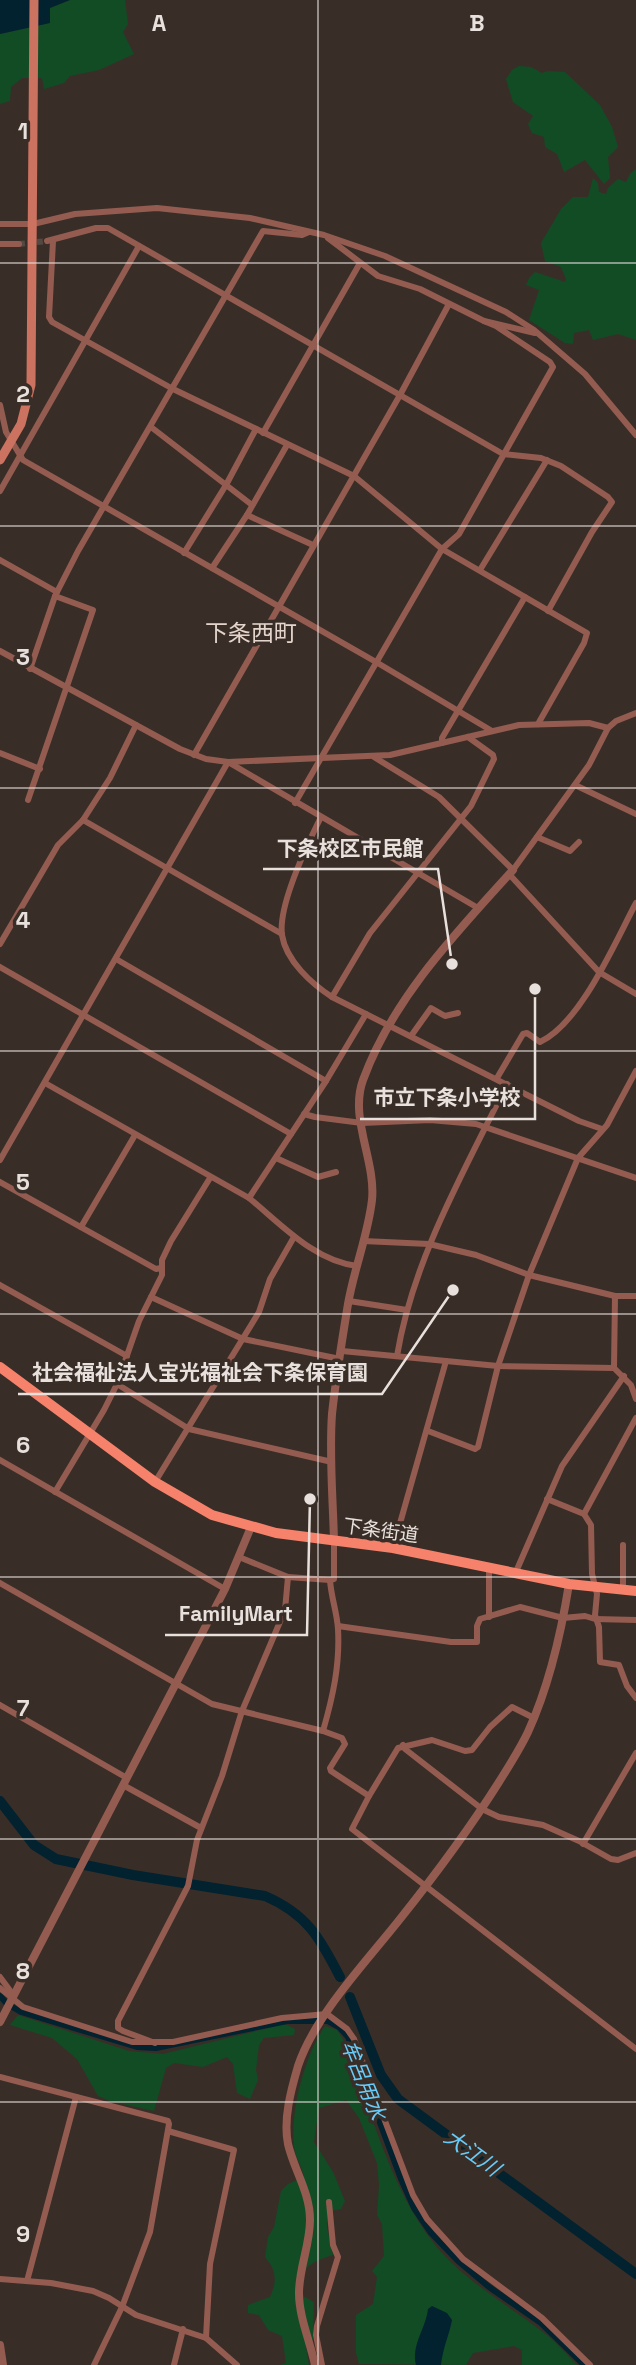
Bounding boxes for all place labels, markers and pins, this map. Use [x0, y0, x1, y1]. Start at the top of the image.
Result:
callout: 下条校区市民館 [263, 827, 438, 869]
callout: 市立下条小学校 [360, 1077, 535, 1119]
callout: 社会福祉法人宝光福祉会下条保育園 [18, 1352, 382, 1394]
callout: FamilyMart [165, 1593, 307, 1635]

